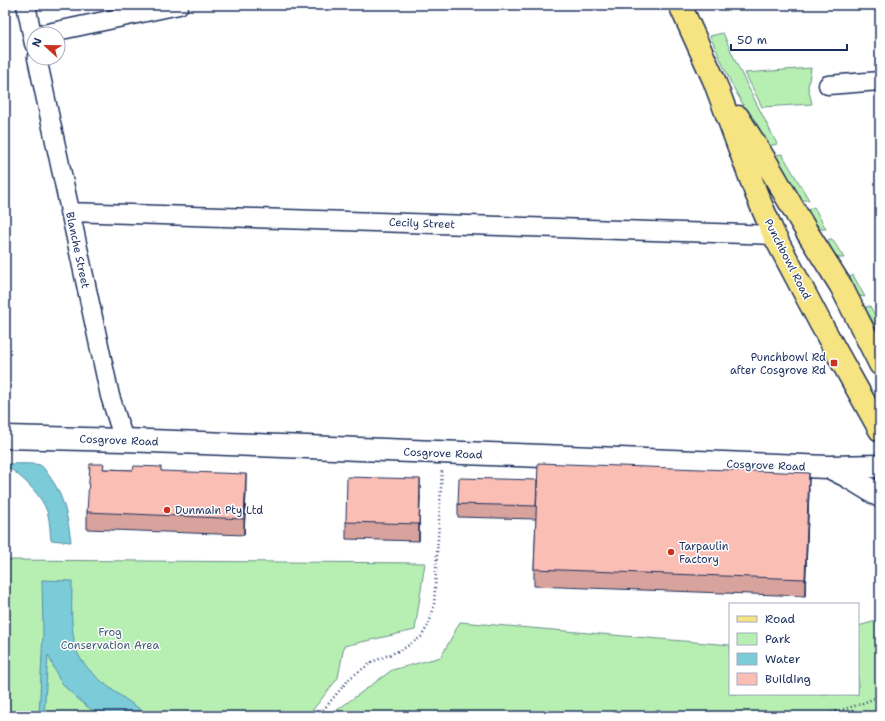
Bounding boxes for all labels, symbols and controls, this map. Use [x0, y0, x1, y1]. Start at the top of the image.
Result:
north arrow [26, 26, 66, 66]
scale bar [731, 26, 847, 52]
text: 50 m [737, 32, 767, 48]
text: N [29, 35, 46, 49]
street label: Blanche Street [62, 210, 93, 290]
street label: Cecily Street [389, 215, 456, 232]
street label: Punchbowl Road [761, 216, 814, 302]
place label: Punchbowl Rd after Cosgrove Rd [730, 350, 826, 378]
marker: Punchbowl Rd after Cosgrove Rd [829, 358, 839, 368]
street label: Cosgrove Road [79, 432, 159, 449]
street label: Cosgrove Road [403, 445, 483, 462]
street label: Cosgrove Road [726, 457, 806, 474]
place label: Dunmain Pty Ltd [175, 503, 263, 518]
marker: Dunmain Pty Ltd [162, 505, 172, 515]
place label: Tarpaulin Factory [679, 539, 729, 567]
marker: Tarpaulin Factory [666, 547, 676, 557]
legend [729, 603, 859, 695]
text: Road [765, 611, 796, 627]
park label: Frog Conservation Area [61, 625, 159, 653]
text: Park [765, 631, 791, 647]
text: Water [765, 651, 801, 667]
text: Building [765, 671, 811, 687]

